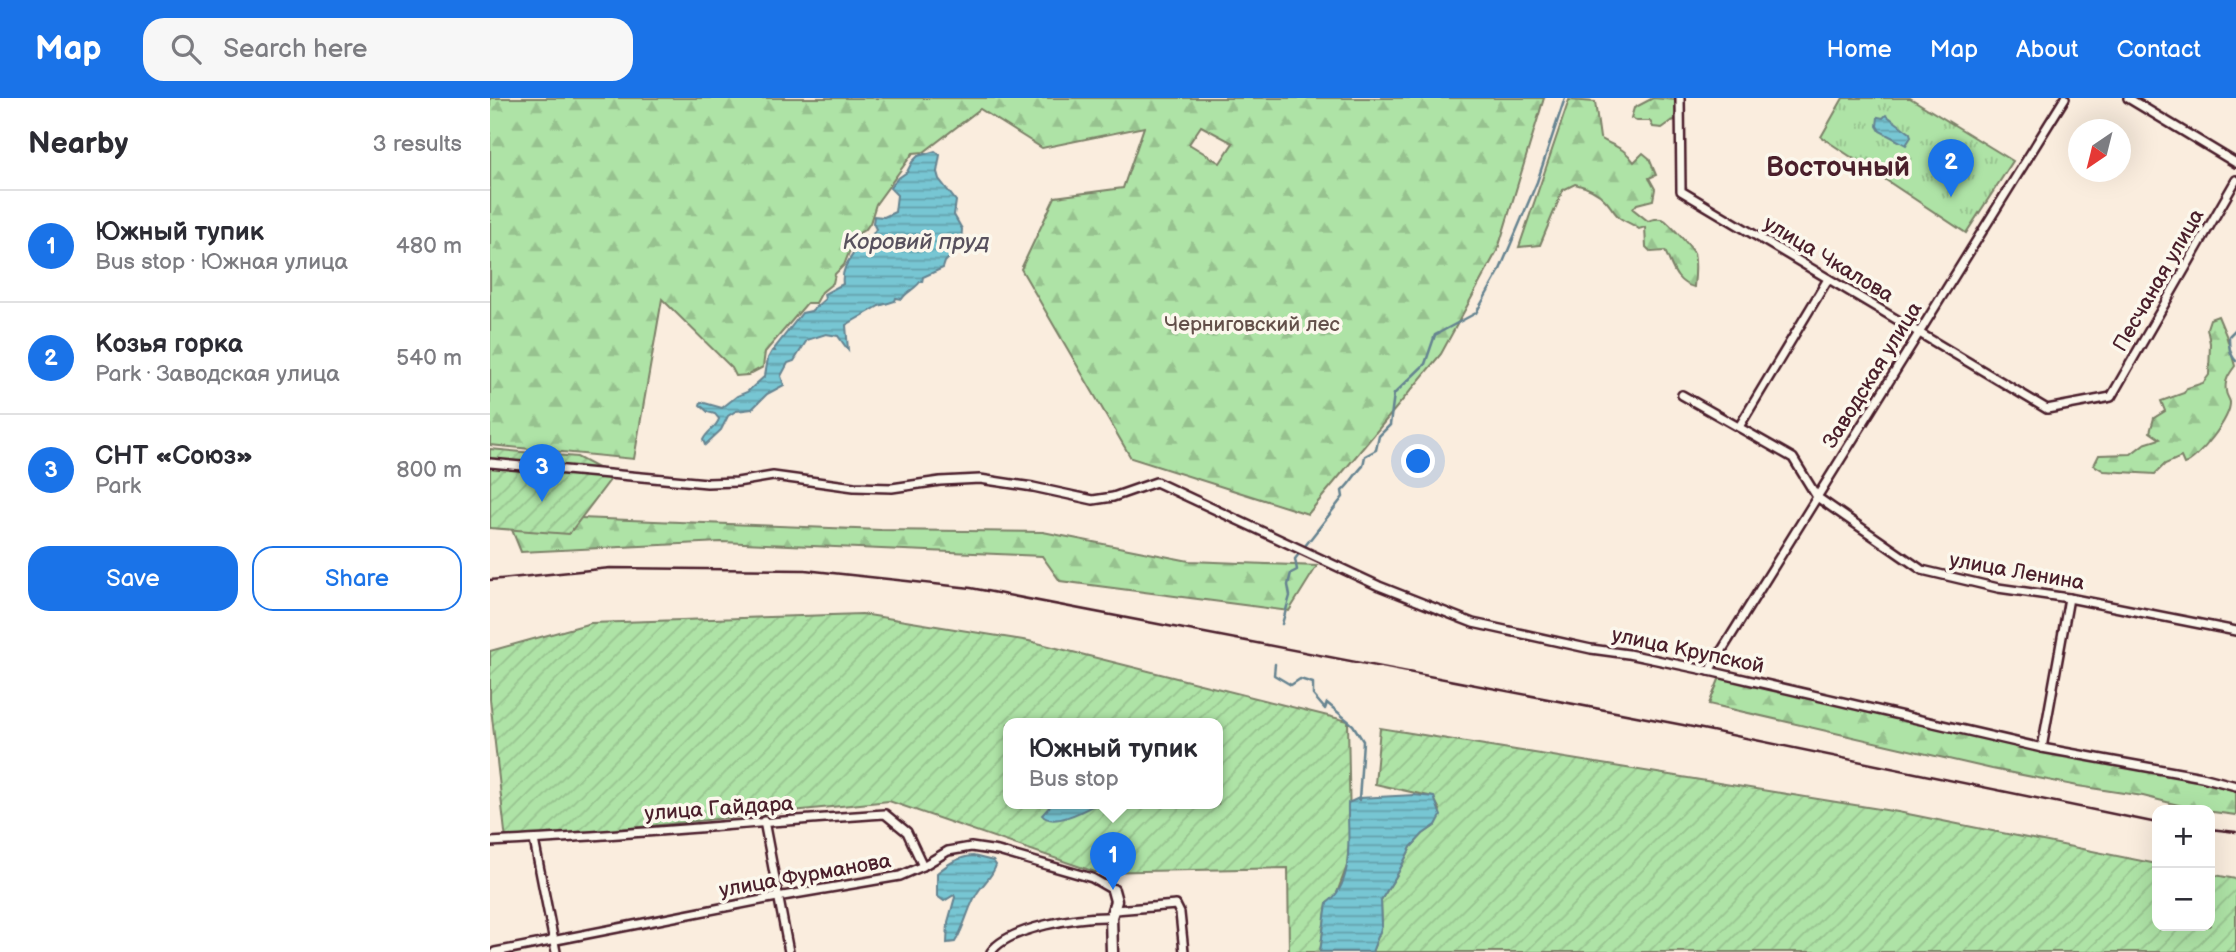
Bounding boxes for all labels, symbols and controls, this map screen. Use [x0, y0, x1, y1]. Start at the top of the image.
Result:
search box [143, 18, 633, 81]
text: Map [35, 29, 101, 69]
icon: search [167, 30, 205, 68]
text: Search here [223, 34, 367, 65]
text: Home [1827, 35, 1892, 64]
text: Map [1930, 35, 1978, 64]
text: About [2016, 35, 2078, 64]
text: Contact [2116, 35, 2201, 64]
north arrow [2068, 119, 2131, 182]
text: Nearby [28, 126, 128, 162]
text: 3 results [373, 130, 462, 158]
pin: 2 [1928, 139, 1974, 197]
district label: Восточный [1766, 151, 1910, 184]
street label: Песчаная улица [2107, 204, 2210, 356]
street label: улица Чкалова [1759, 211, 1899, 308]
text: Южный тупик [95, 217, 264, 248]
water label: Коровий пруд [843, 228, 989, 256]
text: 1 [46, 232, 56, 260]
text: 480 m [396, 232, 462, 260]
text: Bus stop · Южная улица [95, 248, 348, 276]
street label: Заводская улица [1817, 297, 1928, 453]
park label: Черниговский лес [1164, 312, 1340, 337]
text: Козья горка [95, 329, 243, 360]
text: 2 [44, 344, 58, 372]
text: 540 m [396, 344, 462, 372]
text: Park · Заводская улица [95, 360, 340, 388]
text: СНТ «Союз» [95, 441, 253, 472]
pin: 3 [519, 444, 565, 502]
your location [1401, 444, 1435, 478]
text: 3 [44, 456, 58, 484]
text: 800 m [396, 456, 462, 484]
text: Park [95, 472, 141, 500]
button: Save [28, 546, 238, 611]
button: Share [252, 546, 462, 611]
street label: улица Ленина [1947, 547, 2087, 596]
street label: улица Крупской [1609, 622, 1766, 679]
popup [1003, 718, 1223, 809]
text: Южный тупик [1029, 734, 1197, 765]
text: Bus stop [1029, 765, 1119, 793]
street label: улица Гайдара [644, 791, 795, 826]
map controls [2152, 805, 2215, 931]
button: + [2152, 805, 2215, 868]
pin: 1 [1090, 832, 1136, 890]
street label: улица Фурманова [717, 848, 894, 903]
button: − [2152, 868, 2215, 931]

